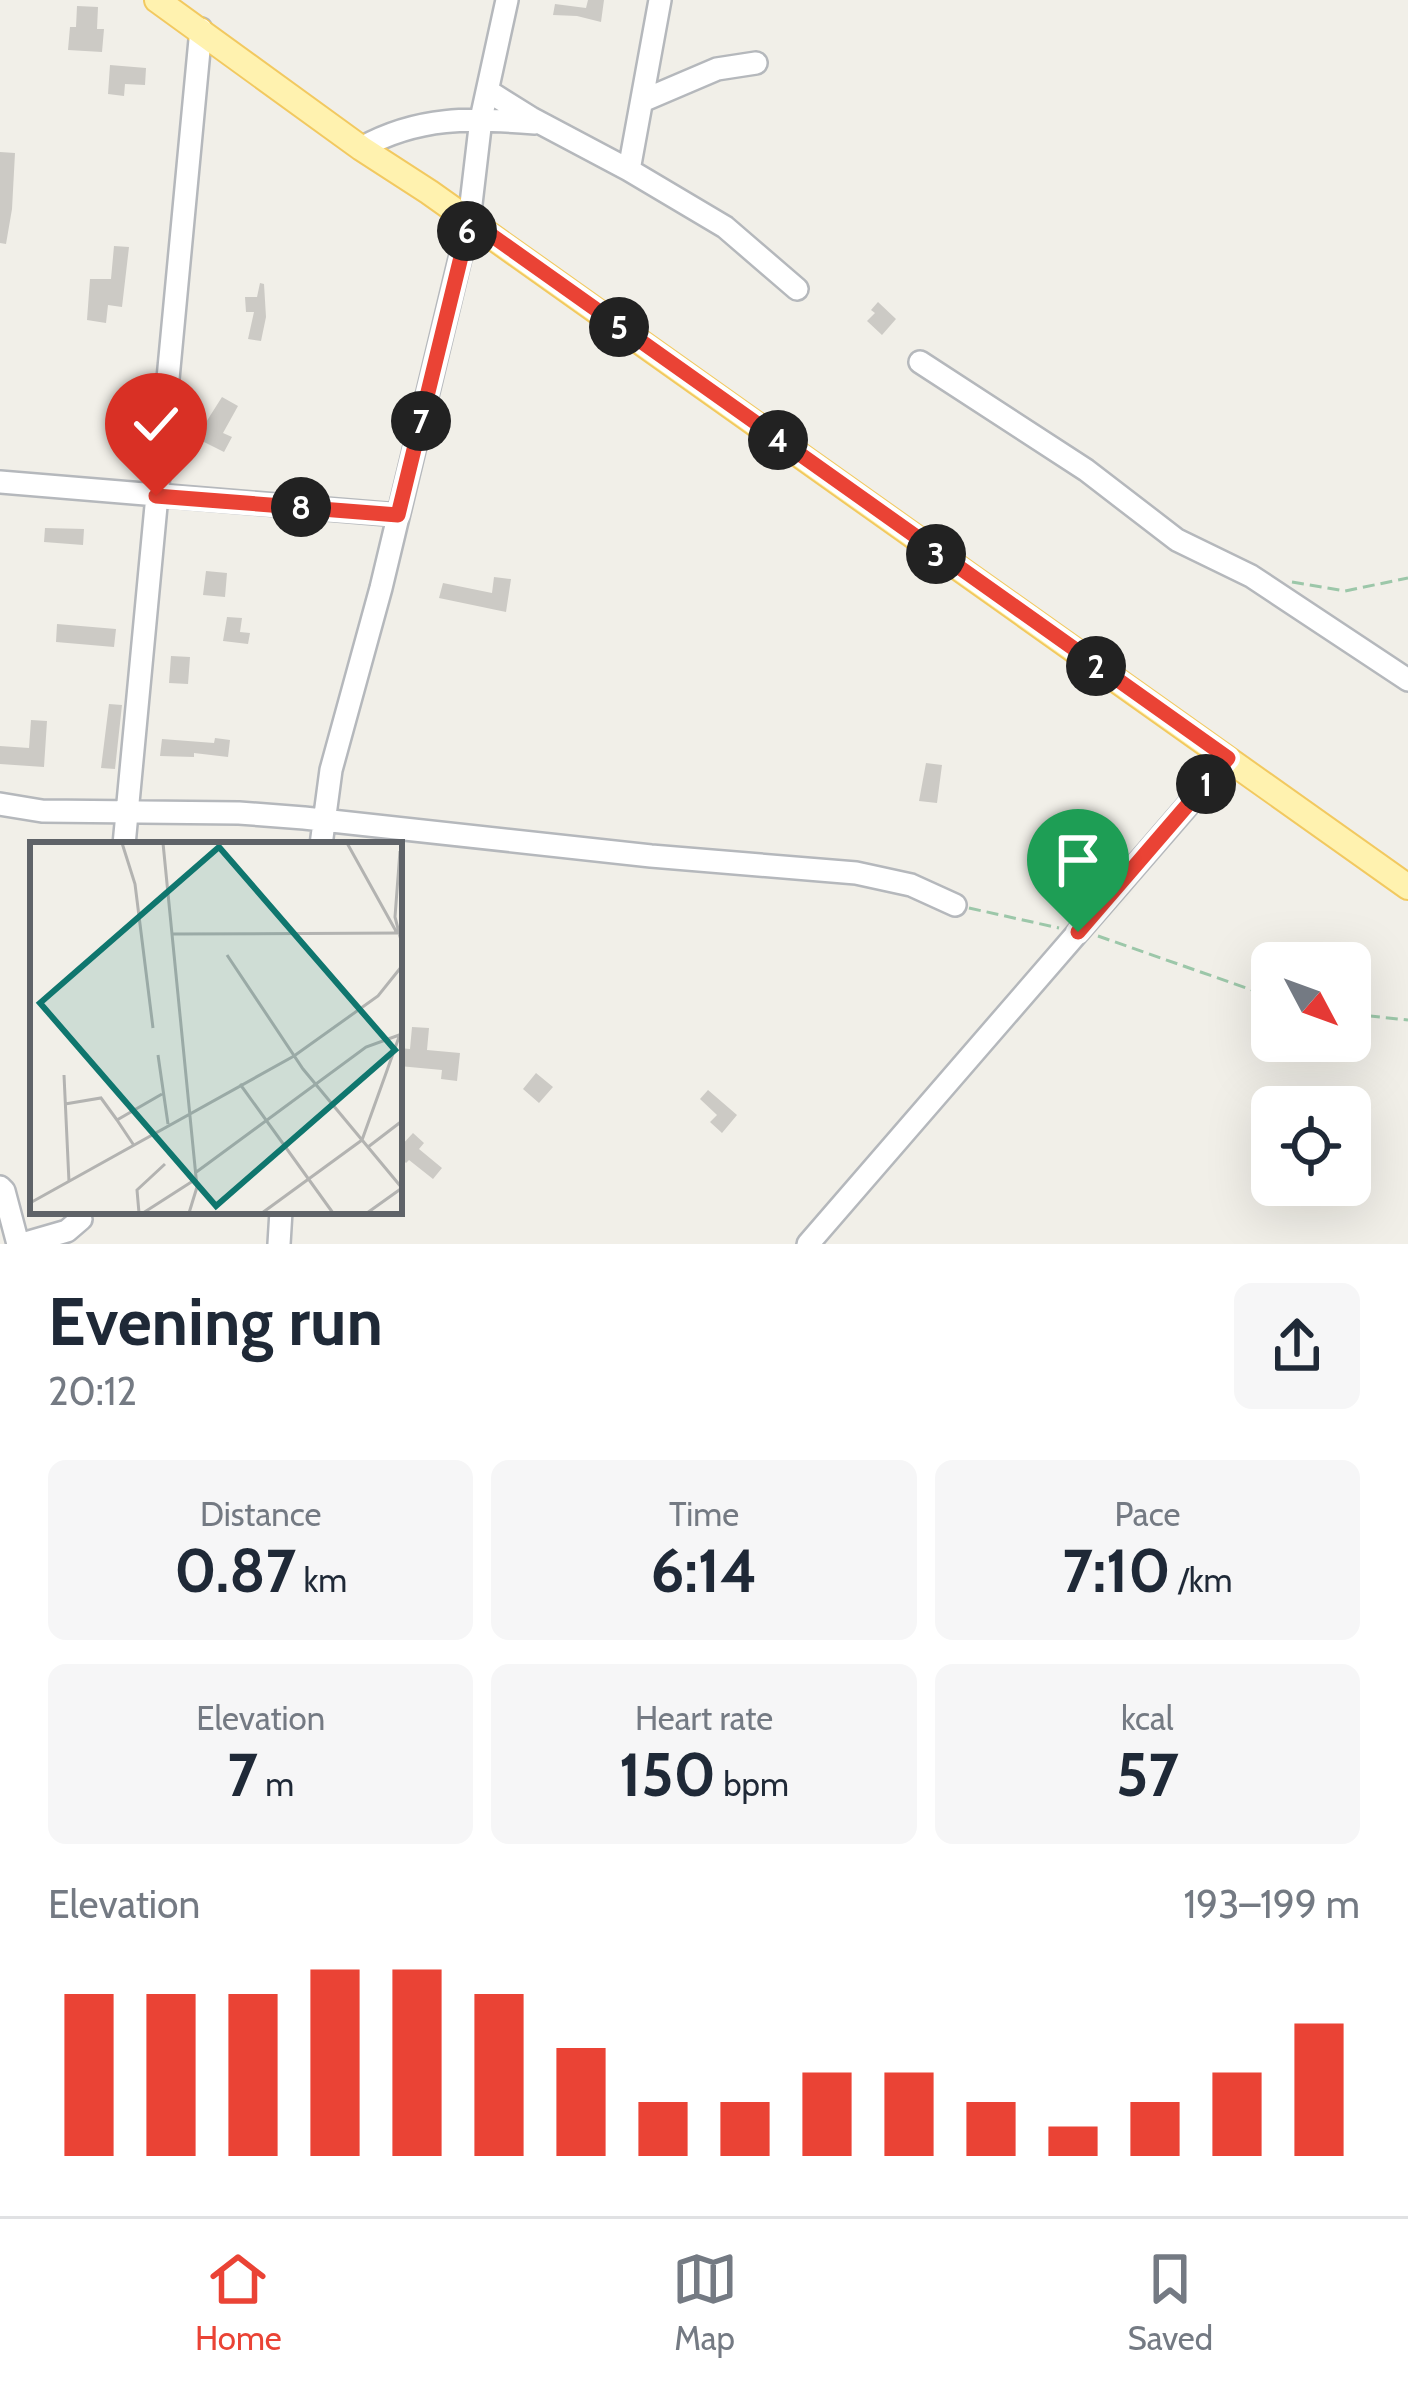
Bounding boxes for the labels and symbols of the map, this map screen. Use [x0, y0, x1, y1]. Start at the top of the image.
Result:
pin: 6 [437, 201, 497, 261]
pin: 5 [589, 297, 649, 357]
pin [105, 373, 207, 496]
pin: 7 [391, 391, 451, 451]
pin: 4 [748, 410, 808, 470]
pin: 8 [271, 477, 331, 537]
pin: 3 [906, 524, 966, 584]
pin: 2 [1066, 636, 1126, 696]
pin: 1 [1176, 754, 1236, 814]
pin [1027, 809, 1129, 932]
inset map [30, 842, 402, 1214]
north arrow [1251, 942, 1371, 1062]

